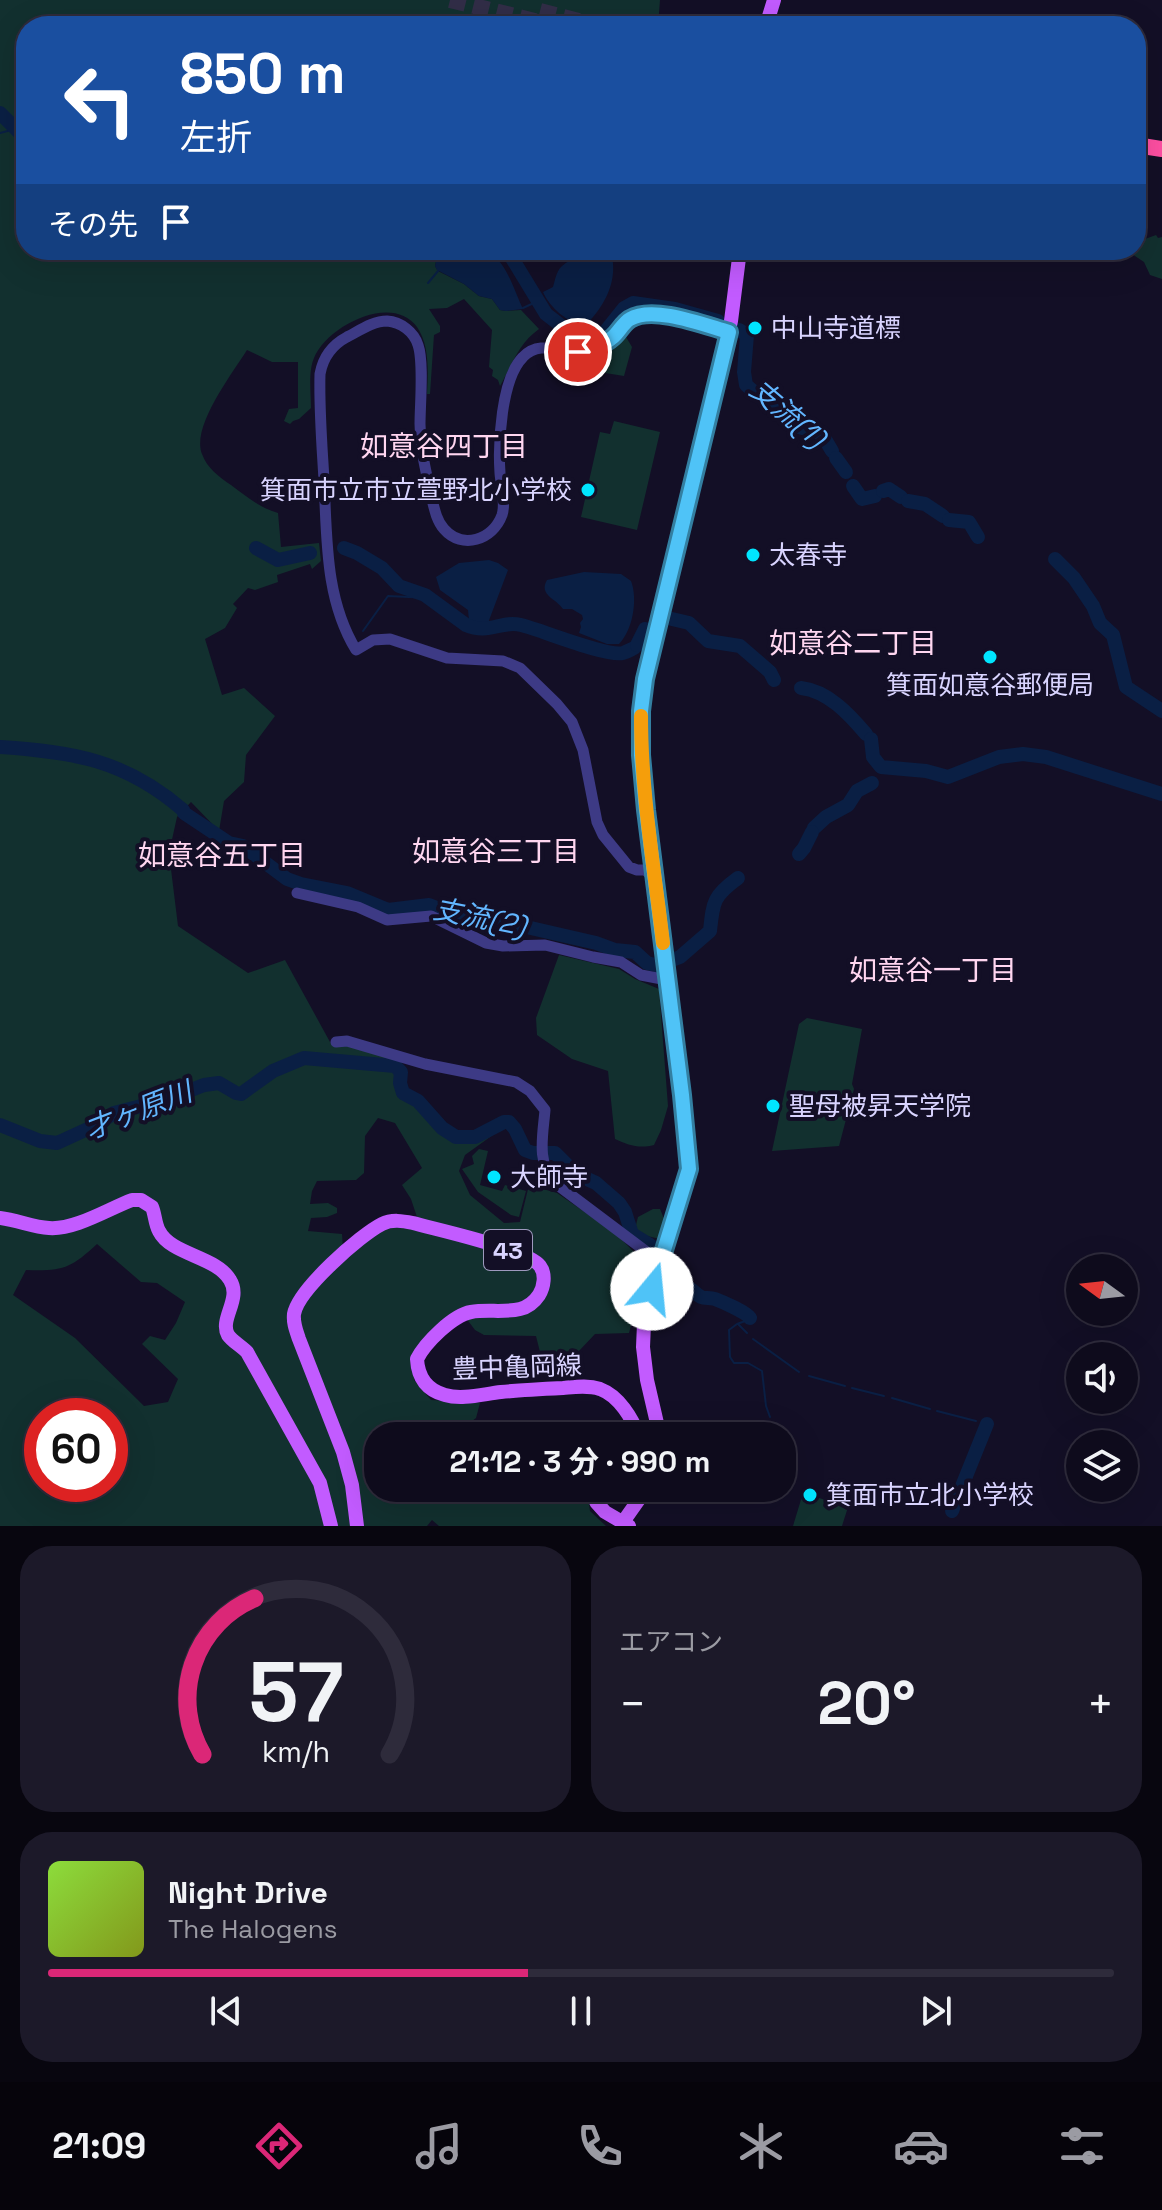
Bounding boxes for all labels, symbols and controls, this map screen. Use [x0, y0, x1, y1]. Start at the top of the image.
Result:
text: 850 m [180, 38, 346, 109]
icon: left [48, 48, 152, 152]
text: 左折 [180, 115, 252, 161]
icon: arrive [154, 200, 198, 244]
text: その先 [48, 205, 138, 244]
place label: 中山寺道標 [771, 311, 901, 345]
pin [544, 318, 612, 386]
marker: 中山寺道標 [746, 319, 764, 337]
icon: arrive [556, 330, 600, 374]
water label: 支流(1) [743, 371, 835, 457]
district label: 如意谷四丁目 [360, 428, 528, 464]
place label: 箕面市立市立萱野北小学校 [260, 473, 572, 507]
marker: 箕面市立市立萱野北小学校 [579, 481, 597, 499]
place label: 太春寺 [769, 538, 847, 572]
marker: 太春寺 [744, 546, 762, 564]
district label: 如意谷二丁目 [769, 625, 937, 661]
marker: 箕面如意谷郵便局 [981, 648, 999, 666]
place label: 箕面如意谷郵便局 [886, 668, 1094, 702]
district label: 如意谷三丁目 [412, 833, 580, 869]
district label: 如意谷五丁目 [138, 837, 306, 873]
water label: 支流(2) [430, 890, 532, 944]
district label: 如意谷一丁目 [849, 952, 1017, 988]
water label: 才ヶ原川 [79, 1072, 200, 1147]
place label: 聖母被昇天学院 [789, 1089, 971, 1123]
marker: 聖母被昇天学院 [764, 1097, 782, 1115]
place label: 大師寺 [510, 1160, 588, 1194]
marker: 大師寺 [485, 1168, 503, 1186]
road number: 43 [484, 1230, 532, 1270]
position arrow [610, 1247, 694, 1331]
north arrow [1066, 1254, 1138, 1326]
map controls [1066, 1254, 1138, 1502]
button: sound [1066, 1342, 1138, 1414]
street label: 豊中亀岡線 [451, 1348, 583, 1386]
speed limit sign: 60 [24, 1398, 128, 1502]
button: layers [1066, 1430, 1138, 1502]
text: 21:12 · 3 分 · 990 m [450, 1442, 710, 1481]
place label: 箕面市立北小学校 [826, 1478, 1034, 1512]
marker: 箕面市立北小学校 [801, 1486, 819, 1504]
text: エアコン [619, 1625, 723, 1659]
text: 57 [248, 1639, 343, 1745]
text: 20° [817, 1665, 916, 1742]
text: − [619, 1676, 646, 1732]
text: + [1087, 1676, 1114, 1732]
text: km/h [261, 1734, 330, 1770]
text: Night Drive [168, 1873, 328, 1912]
text: The Halogens [168, 1912, 337, 1946]
icon: previous [204, 1989, 248, 2033]
icon: pause [559, 1989, 603, 2033]
icon: next [914, 1989, 958, 2033]
icon: directions [251, 2118, 307, 2174]
icon: music [411, 2118, 467, 2174]
icon: phone [572, 2118, 628, 2174]
icon: climate [733, 2118, 789, 2174]
icon: car [893, 2118, 949, 2174]
icon: filters [1054, 2118, 1110, 2174]
text: 21:09 [52, 2123, 146, 2169]

